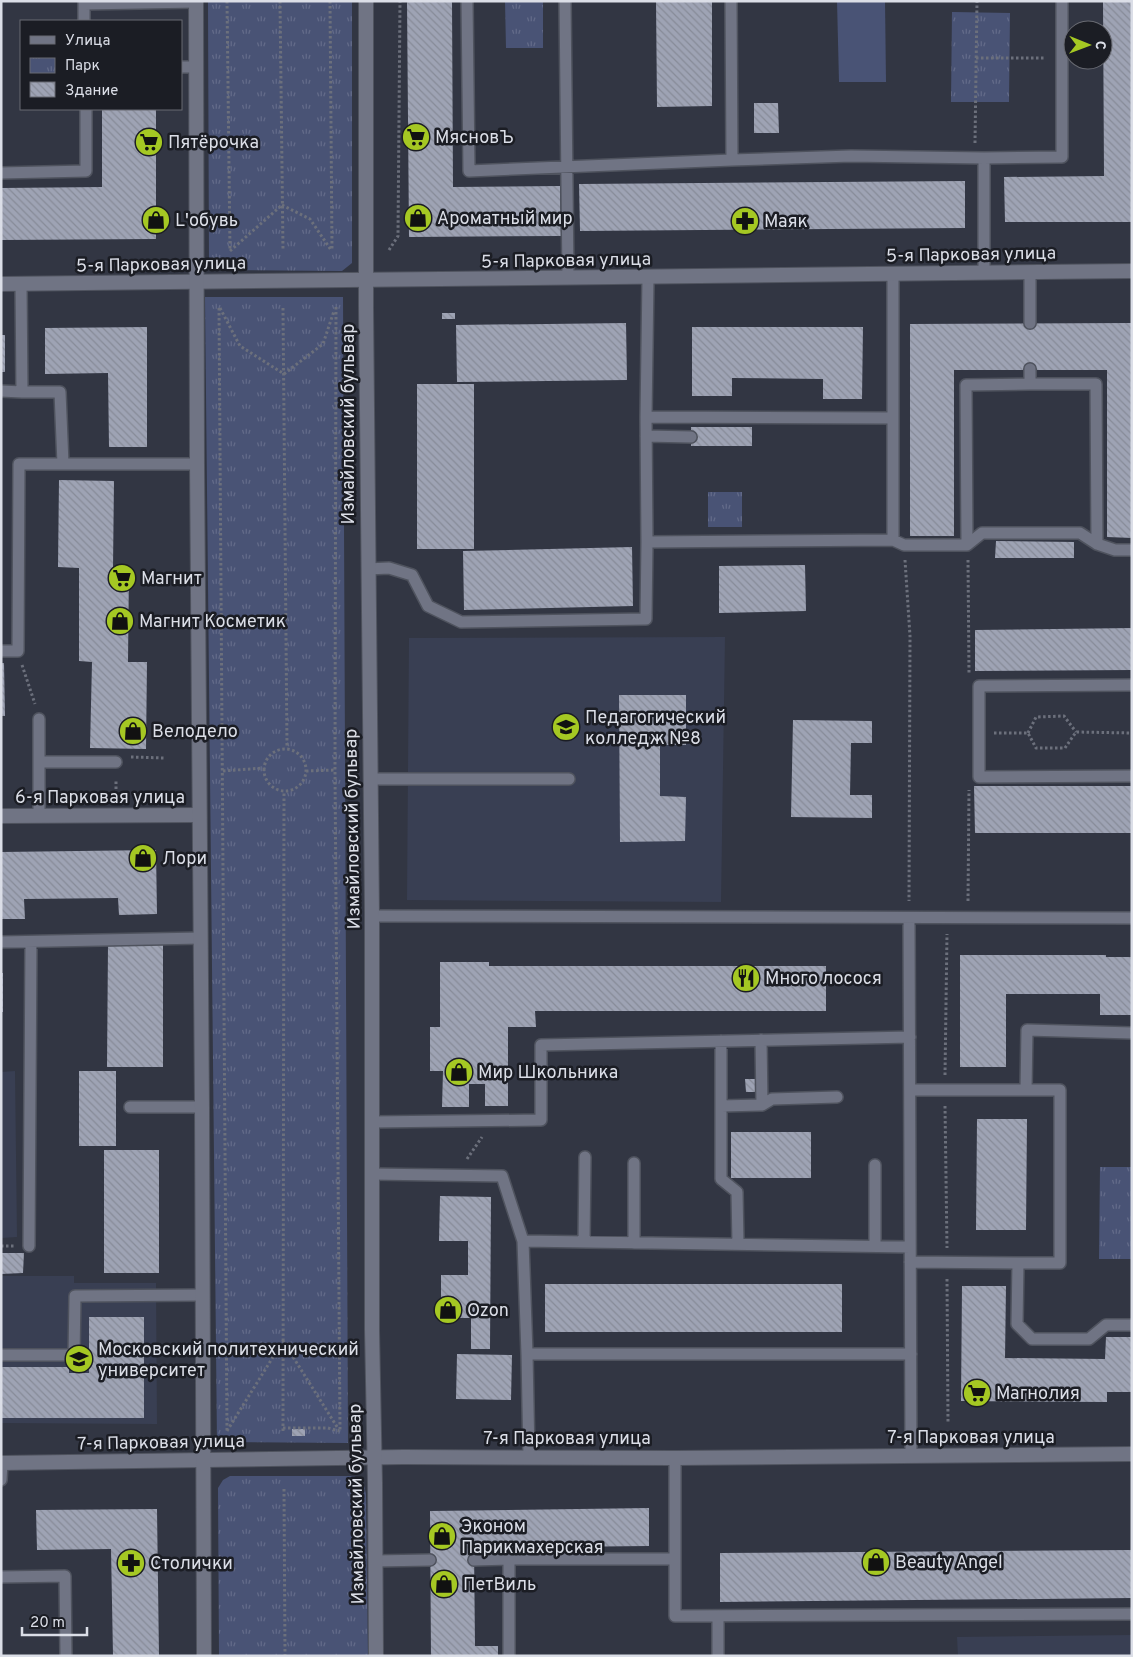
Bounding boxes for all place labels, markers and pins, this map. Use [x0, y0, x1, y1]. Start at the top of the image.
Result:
supermarket icon: МясновЪ [401, 122, 431, 152]
supermarket icon: Пятёрочка [134, 127, 164, 157]
place label: МясновЪ [435, 127, 514, 150]
place label: Пятёрочка [168, 132, 259, 155]
shop icon: Ароматный мир [403, 203, 433, 233]
shop icon: L'обувь [141, 205, 171, 235]
pharmacy icon: Маяк [730, 206, 760, 236]
place label: Ароматный мир [437, 208, 573, 231]
place label: L'обувь [175, 210, 238, 233]
place label: Маяк [764, 211, 808, 234]
supermarket icon: Магнит [107, 563, 137, 593]
place label: Магнит [141, 568, 202, 591]
shop icon: Магнит Косметик [105, 606, 135, 636]
place label: Магнит Косметик [139, 611, 286, 634]
place label: Педагогический колледж №8 [585, 707, 726, 751]
school or university icon: Педагогический колледж №8 [551, 712, 581, 742]
shop icon: Велодело [118, 716, 148, 746]
place label: Велодело [152, 721, 238, 744]
shop icon: Лори [128, 843, 158, 873]
place label: Лори [162, 848, 207, 871]
restaurant icon: Много лосося [731, 963, 761, 993]
place label: Много лосося [765, 968, 882, 991]
shop icon: Мир Школьника [444, 1057, 474, 1087]
place label: Мир Школьника [478, 1062, 618, 1085]
shop icon: Ozon [433, 1295, 463, 1325]
place label: Ozon [467, 1300, 509, 1323]
place label: Московский политехнический университет [98, 1339, 359, 1383]
school or university icon: Московский политехнический университет [64, 1344, 94, 1374]
supermarket icon: Магнолия [962, 1378, 992, 1408]
place label: Магнолия [996, 1383, 1080, 1406]
place label: Эконом Парикмахерская [461, 1516, 604, 1560]
shop icon: Эконом Парикмахерская [427, 1521, 457, 1551]
shop icon: Beauty Angel [861, 1547, 891, 1577]
pharmacy icon: Столички [116, 1548, 146, 1578]
place label: Beauty Angel [895, 1552, 1003, 1575]
place label: Столички [150, 1553, 233, 1576]
shop icon: ПетВиль [429, 1569, 459, 1599]
place label: ПетВиль [463, 1574, 536, 1597]

